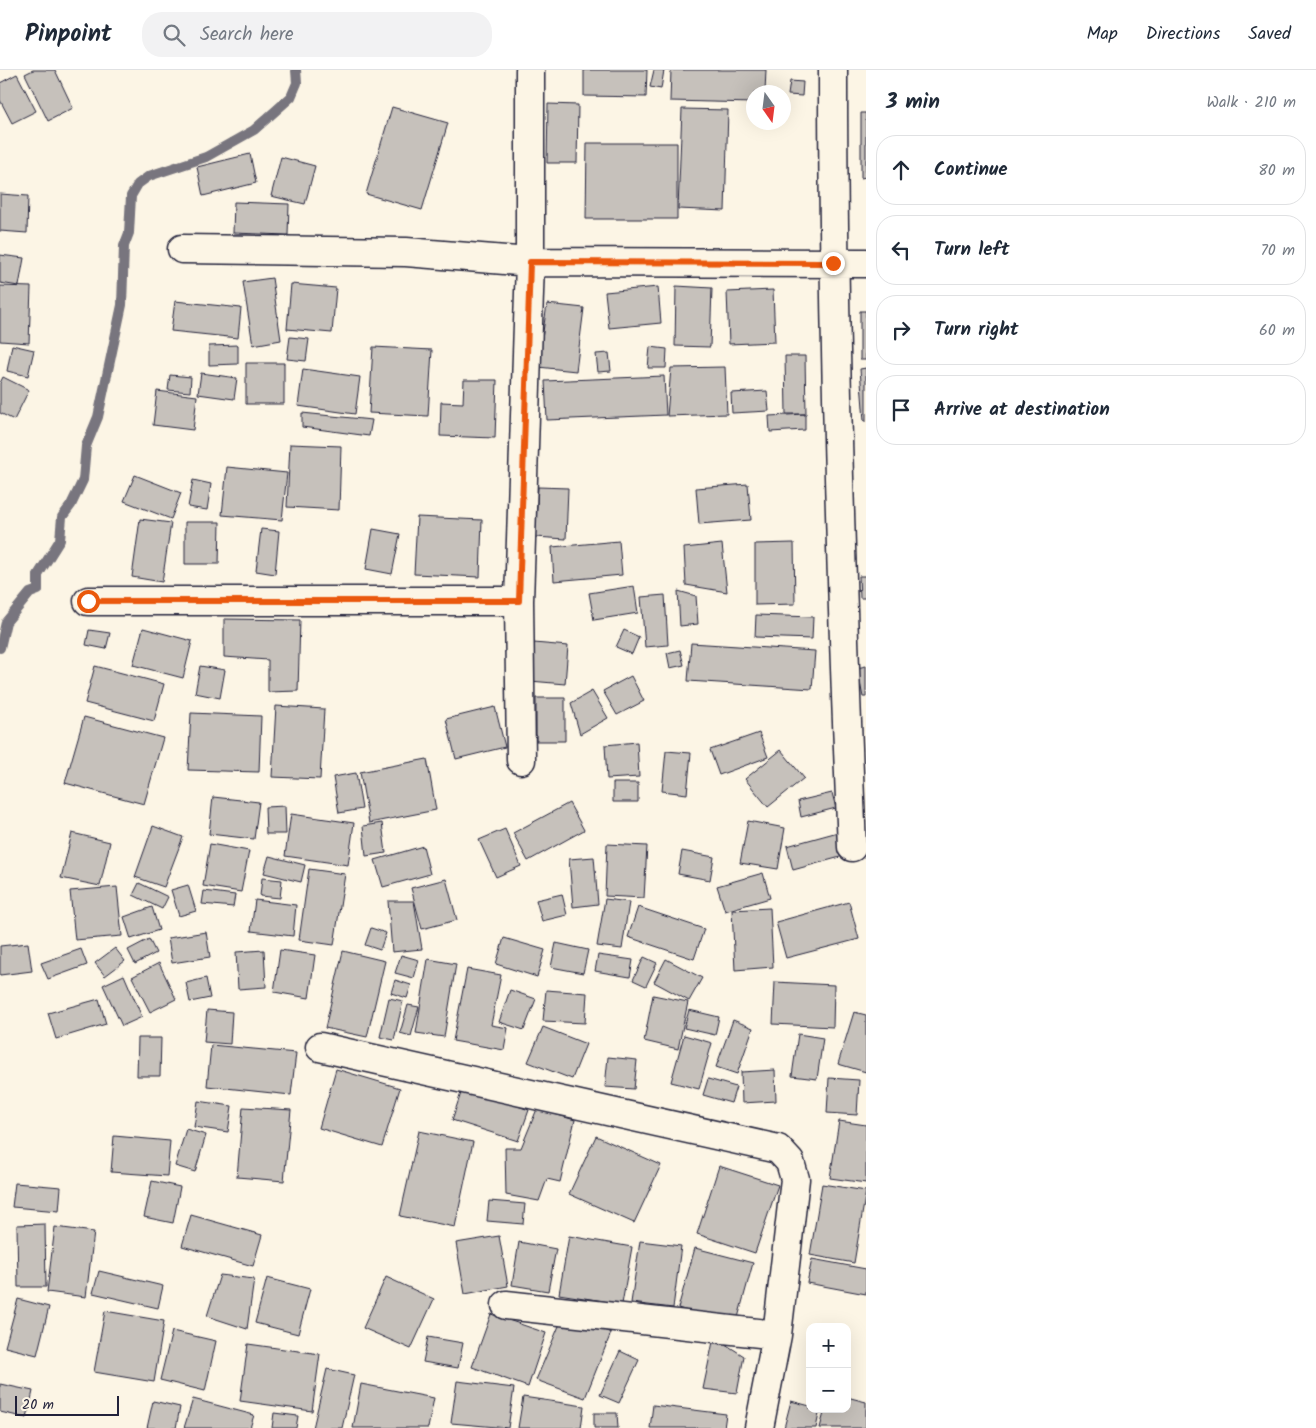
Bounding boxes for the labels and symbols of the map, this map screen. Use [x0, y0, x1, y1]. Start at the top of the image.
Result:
north arrow [746, 85, 791, 130]
route end [822, 252, 845, 275]
route start [77, 590, 100, 613]
scale bar [15, 1393, 119, 1416]

